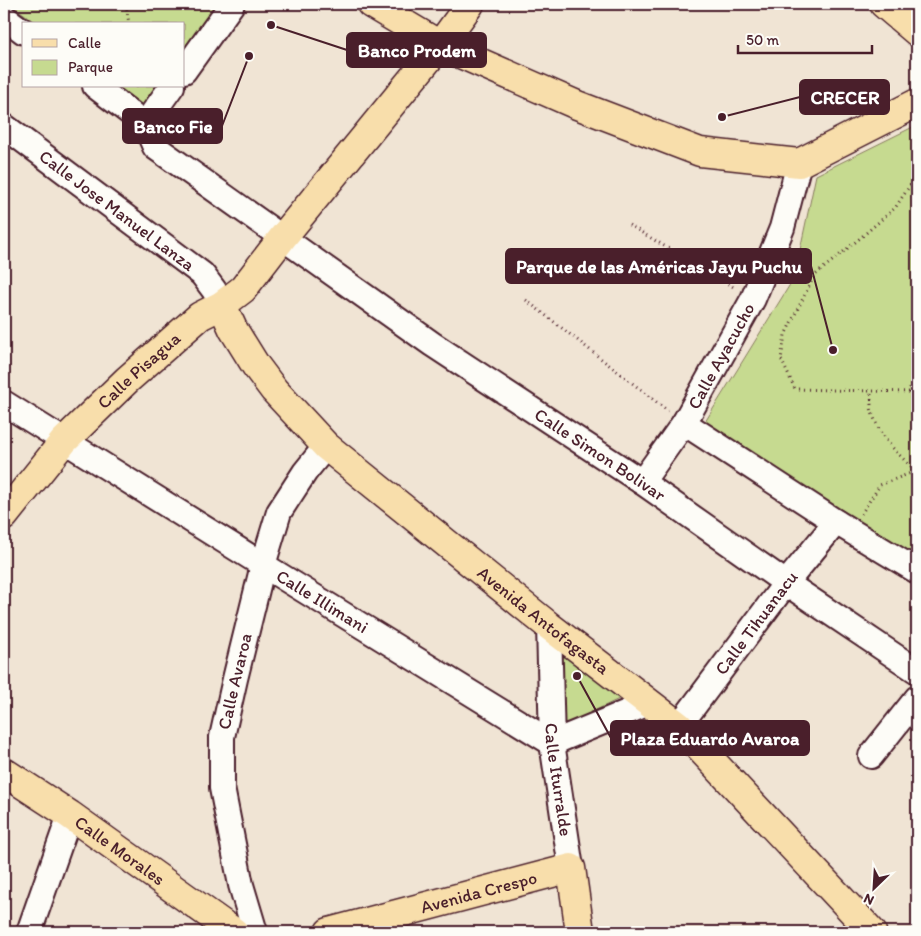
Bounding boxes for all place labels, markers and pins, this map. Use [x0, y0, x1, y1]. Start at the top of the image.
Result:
callout: Banco Prodem [347, 33, 486, 67]
callout: CRECER [800, 80, 889, 114]
callout: Banco Fie [123, 109, 222, 143]
callout: Parque de las Américas Jayu Puchu [506, 249, 811, 283]
callout: Plaza Eduardo Avaroa [611, 721, 809, 755]

